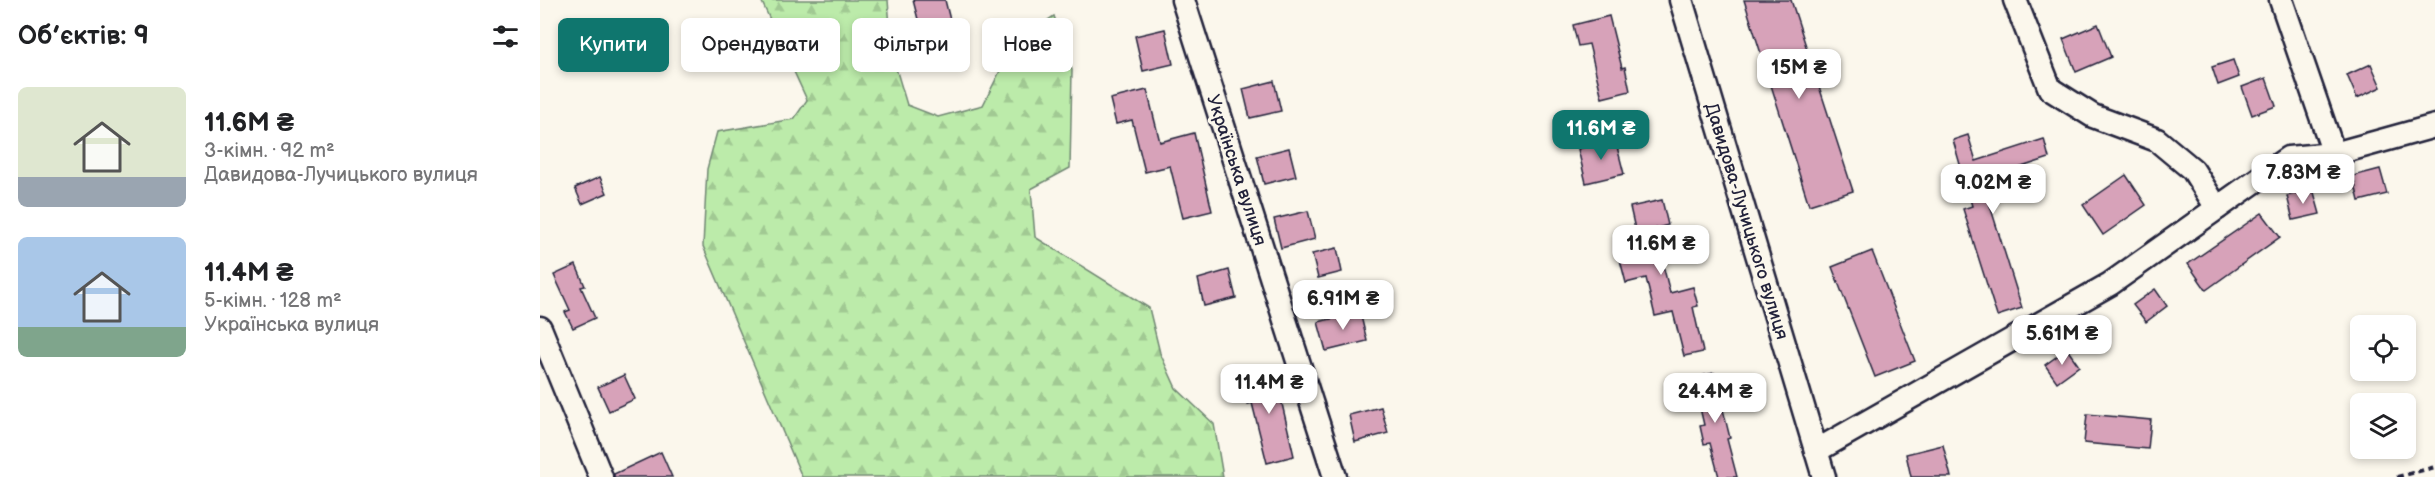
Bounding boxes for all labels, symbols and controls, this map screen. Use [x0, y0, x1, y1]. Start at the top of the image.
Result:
chip: Купити [558, 18, 669, 72]
chip: Орендувати [681, 18, 840, 72]
chip: Фільтри [852, 18, 970, 72]
chip: Нове [982, 18, 1073, 72]
icon: filters [489, 20, 522, 53]
text: Об’єктів: 9 [18, 21, 149, 52]
pin: 15M ₴ [1757, 49, 1841, 100]
text: 15M ₴ [1771, 56, 1827, 80]
street label: Українська вулиця [1202, 92, 1271, 248]
street label: Давидова-Лучицького вулиця [1700, 100, 1793, 342]
text: 11.6M ₴ [204, 108, 294, 139]
pin: 11.6M ₴ [1546, 110, 1656, 161]
icon: home [66, 111, 138, 183]
text: 11.6M ₴ [1566, 117, 1636, 141]
text: 3-кімн. · 92 m² [204, 139, 335, 163]
pin: 7.83M ₴ [2248, 154, 2358, 205]
text: 7.83M ₴ [2265, 161, 2341, 185]
text: Давидова-Лучицького вулиця [204, 163, 478, 187]
pin: 9.02M ₴ [1938, 164, 2048, 215]
text: 9.02M ₴ [1955, 171, 2031, 195]
pin: 11.6M ₴ [1606, 225, 1716, 276]
text: 11.6M ₴ [1626, 232, 1696, 256]
text: 11.4M ₴ [204, 258, 294, 289]
icon: home [66, 261, 138, 333]
pin: 6.91M ₴ [1288, 280, 1398, 331]
text: 6.91M ₴ [1307, 287, 1379, 311]
text: 5-кімн. · 128 m² [204, 289, 342, 313]
text: Українська вулиця [204, 313, 379, 337]
pin: 5.61M ₴ [2007, 315, 2117, 366]
map controls [2350, 315, 2416, 459]
button: locate [2350, 315, 2416, 381]
text: 5.61M ₴ [2026, 322, 2098, 346]
pin: 11.4M ₴ [1214, 364, 1324, 415]
text: 11.4M ₴ [1235, 371, 1304, 395]
pin: 24.4M ₴ [1660, 373, 1770, 424]
text: 24.4M ₴ [1677, 380, 1753, 404]
button: layers [2350, 393, 2416, 459]

